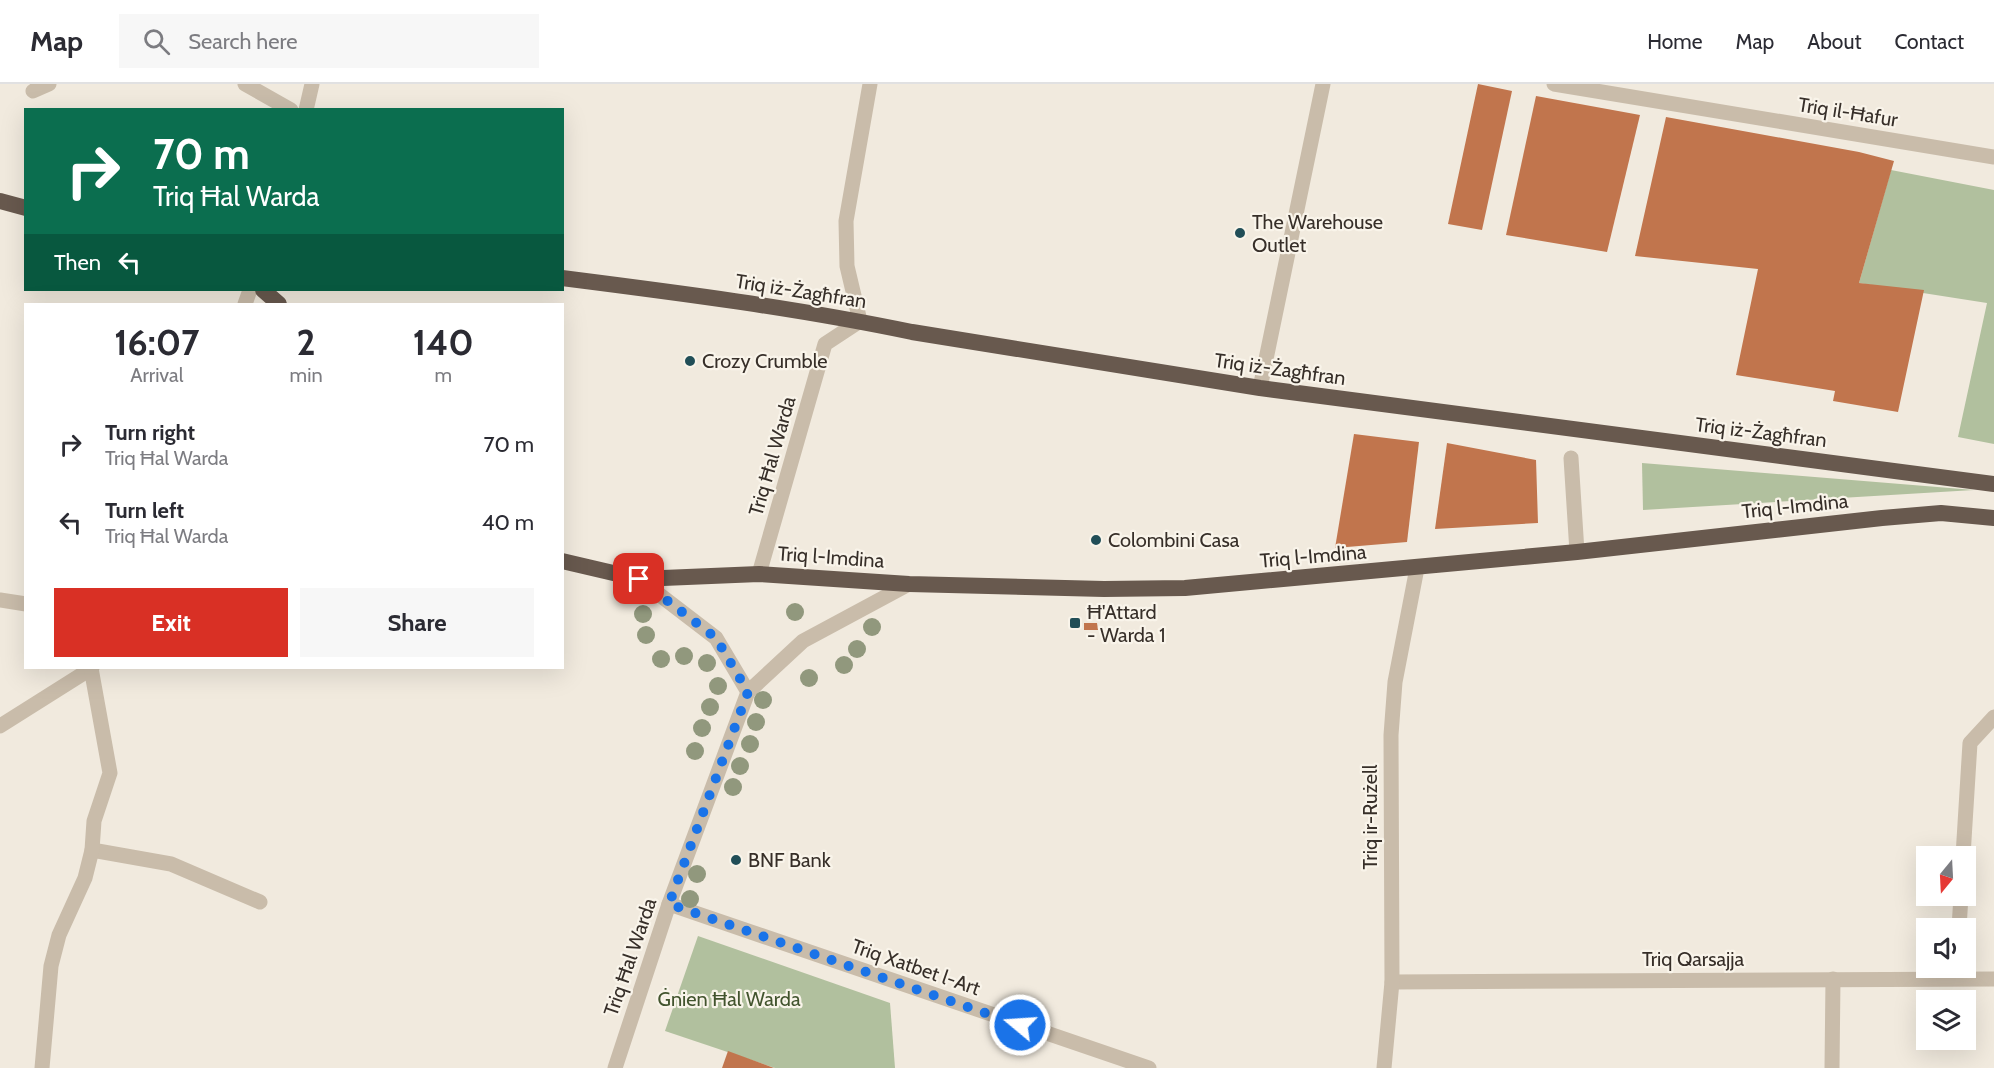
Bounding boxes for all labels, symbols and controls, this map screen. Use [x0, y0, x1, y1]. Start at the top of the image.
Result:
search box [119, 14, 539, 68]
text: Map [30, 24, 83, 58]
icon: search [140, 25, 173, 58]
text: Search here [188, 28, 297, 55]
text: Home [1647, 29, 1703, 54]
text: Map [1736, 29, 1774, 54]
text: About [1807, 29, 1861, 54]
text: Contact [1894, 29, 1964, 54]
street label: Triq il-Ħafur [1797, 92, 1900, 132]
text: 70 m [153, 128, 250, 180]
icon: right [54, 132, 132, 210]
text: Triq Ħal Warda [153, 180, 319, 213]
place label: The Warehouse Outlet [1252, 210, 1383, 257]
marker: The Warehouse Outlet [1233, 226, 1247, 240]
icon: left [113, 246, 146, 279]
text: Then [54, 249, 101, 276]
street label: Triq iż-Żagħfran [734, 269, 868, 313]
text: 16:07 [114, 320, 199, 364]
text: 2 [297, 320, 316, 364]
text: 140 [413, 320, 474, 364]
street label: Triq iż-Żagħfran [1213, 348, 1347, 390]
place label: Crozy Crumble [702, 349, 828, 373]
marker: Crozy Crumble [683, 354, 697, 368]
text: Arrival [130, 363, 183, 387]
text: min [290, 363, 323, 387]
text: m [434, 363, 452, 387]
street label: Triq Ħal Warda [743, 393, 801, 519]
street label: Triq iż-Żagħfran [1694, 412, 1828, 452]
text: Turn right [105, 419, 195, 446]
icon: right [54, 428, 87, 461]
text: 70 m [484, 431, 534, 458]
text: Triq Ħal Warda [105, 446, 228, 470]
street label: Triq l-Imdina [1741, 488, 1850, 524]
text: Turn left [105, 497, 184, 524]
icon: left [54, 506, 87, 539]
text: 40 m [482, 509, 534, 536]
text: Triq Ħal Warda [105, 524, 228, 548]
place label: Colombini Casa [1108, 528, 1240, 552]
marker: Colombini Casa [1089, 533, 1103, 547]
street label: Triq l-Imdina [1259, 539, 1368, 573]
street label: Triq l-Imdina [777, 541, 886, 573]
pin [613, 553, 664, 604]
icon: arrive [622, 562, 655, 595]
button: Exit [54, 588, 288, 657]
button: Share [300, 588, 534, 657]
place label: Ħ'Attard - Warda 1 [1087, 600, 1165, 647]
marker: Ħ'Attard - Warda 1 [1068, 616, 1082, 630]
street label: Triq ir-Rużell [1358, 764, 1382, 870]
north arrow [1916, 846, 1976, 906]
map controls [1916, 846, 1976, 1050]
place label: BNF Bank [748, 848, 831, 872]
marker: BNF Bank [729, 853, 743, 867]
street label: Triq Ħal Warda [599, 894, 662, 1019]
button: sound [1916, 918, 1976, 978]
street label: Triq Xatbet l-Art [849, 934, 984, 1000]
street label: Triq Qarsajja [1642, 947, 1744, 971]
park label: Ġnien Ħal Warda [658, 987, 801, 1011]
button: layers [1916, 990, 1976, 1050]
position arrow [988, 993, 1052, 1057]

